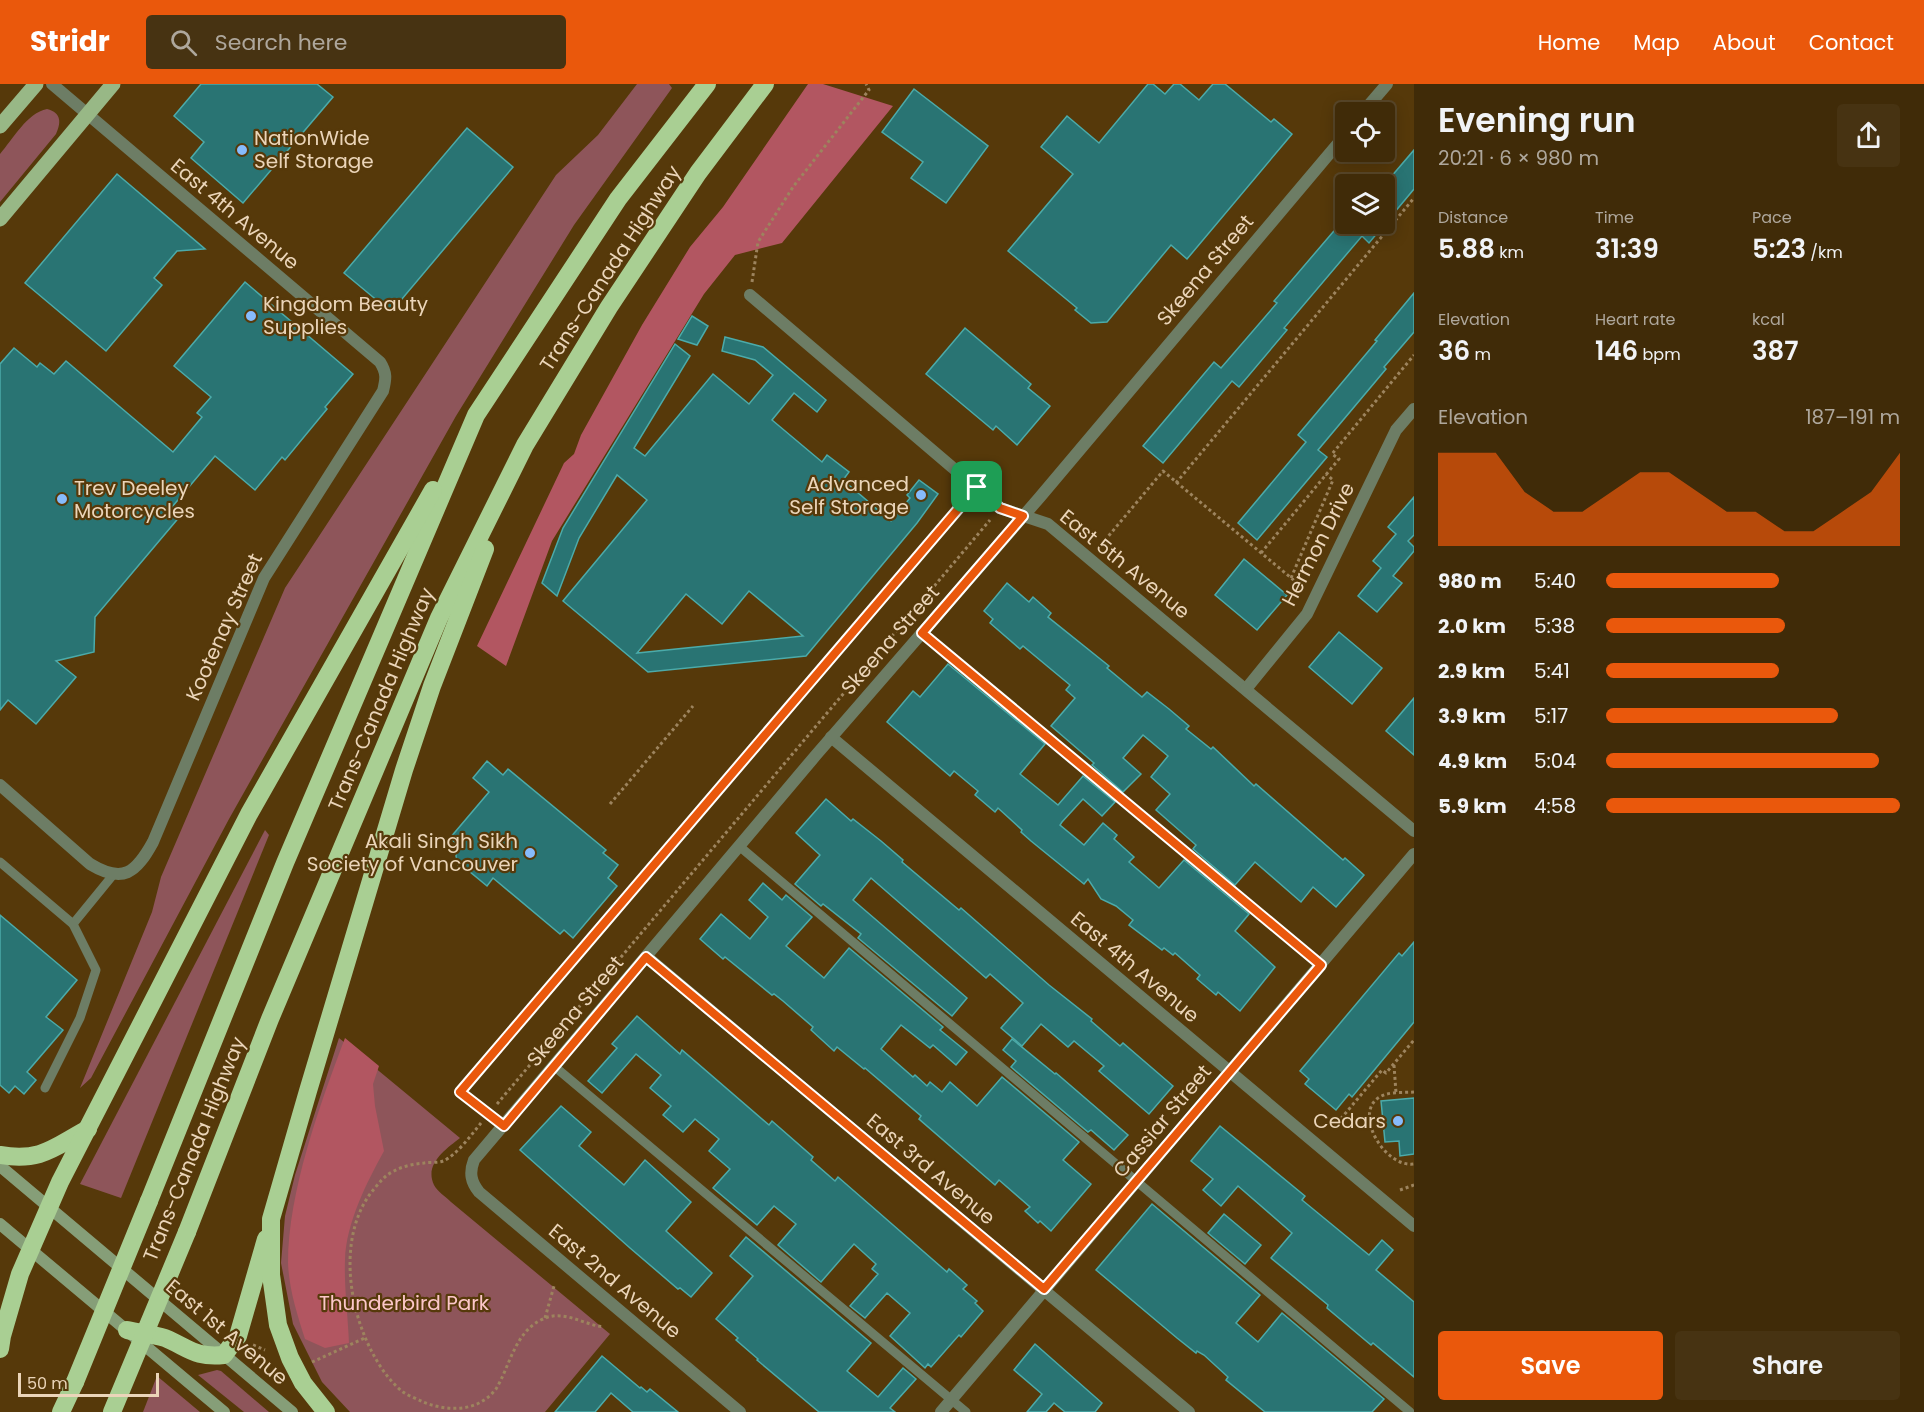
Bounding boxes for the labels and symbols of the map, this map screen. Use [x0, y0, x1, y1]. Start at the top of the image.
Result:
place label: NationWide Self Storage [254, 124, 374, 175]
marker: NationWide Self Storage [235, 143, 249, 157]
street label: East 4th Avenue [165, 152, 305, 276]
street label: Trans-Canada Highway [533, 160, 687, 376]
street label: Skeena Street [1150, 209, 1260, 331]
place label: Kingdom Beauty Supplies [263, 290, 428, 341]
marker: Kingdom Beauty Supplies [244, 309, 258, 323]
pin [951, 461, 1002, 512]
place label: Advanced Self Storage [789, 470, 909, 521]
place label: Trev Deeley Motorcycles [74, 474, 195, 525]
street label: Hermon Drive [1275, 477, 1361, 611]
marker: Advanced Self Storage [914, 488, 928, 502]
marker: Trev Deeley Motorcycles [55, 492, 69, 506]
street label: East 5th Avenue [1054, 503, 1196, 625]
street label: Kootenay Street [179, 549, 269, 705]
street label: Skeena Street [834, 579, 946, 701]
street label: Trans-Canada Highway [321, 583, 441, 815]
place label: Akali Singh Sikh Society of Vancouver [307, 827, 518, 878]
marker: Akali Singh Sikh Society of Vancouver [523, 846, 537, 860]
street label: East 4th Avenue [1065, 905, 1205, 1029]
street label: Skeena Street [520, 950, 630, 1072]
street label: Trans-Canada Highway [136, 1033, 252, 1265]
street label: Cassiar Street [1106, 1059, 1218, 1183]
street label: East 3rd Avenue [861, 1107, 1001, 1231]
place label: Cedars [1313, 1107, 1386, 1135]
marker: Cedars [1391, 1114, 1405, 1128]
street label: East 2nd Avenue [543, 1217, 687, 1345]
street label: East 1st Avenue [160, 1273, 294, 1391]
park label: Thunderbird Park [319, 1289, 490, 1317]
scale bar [18, 1370, 159, 1398]

